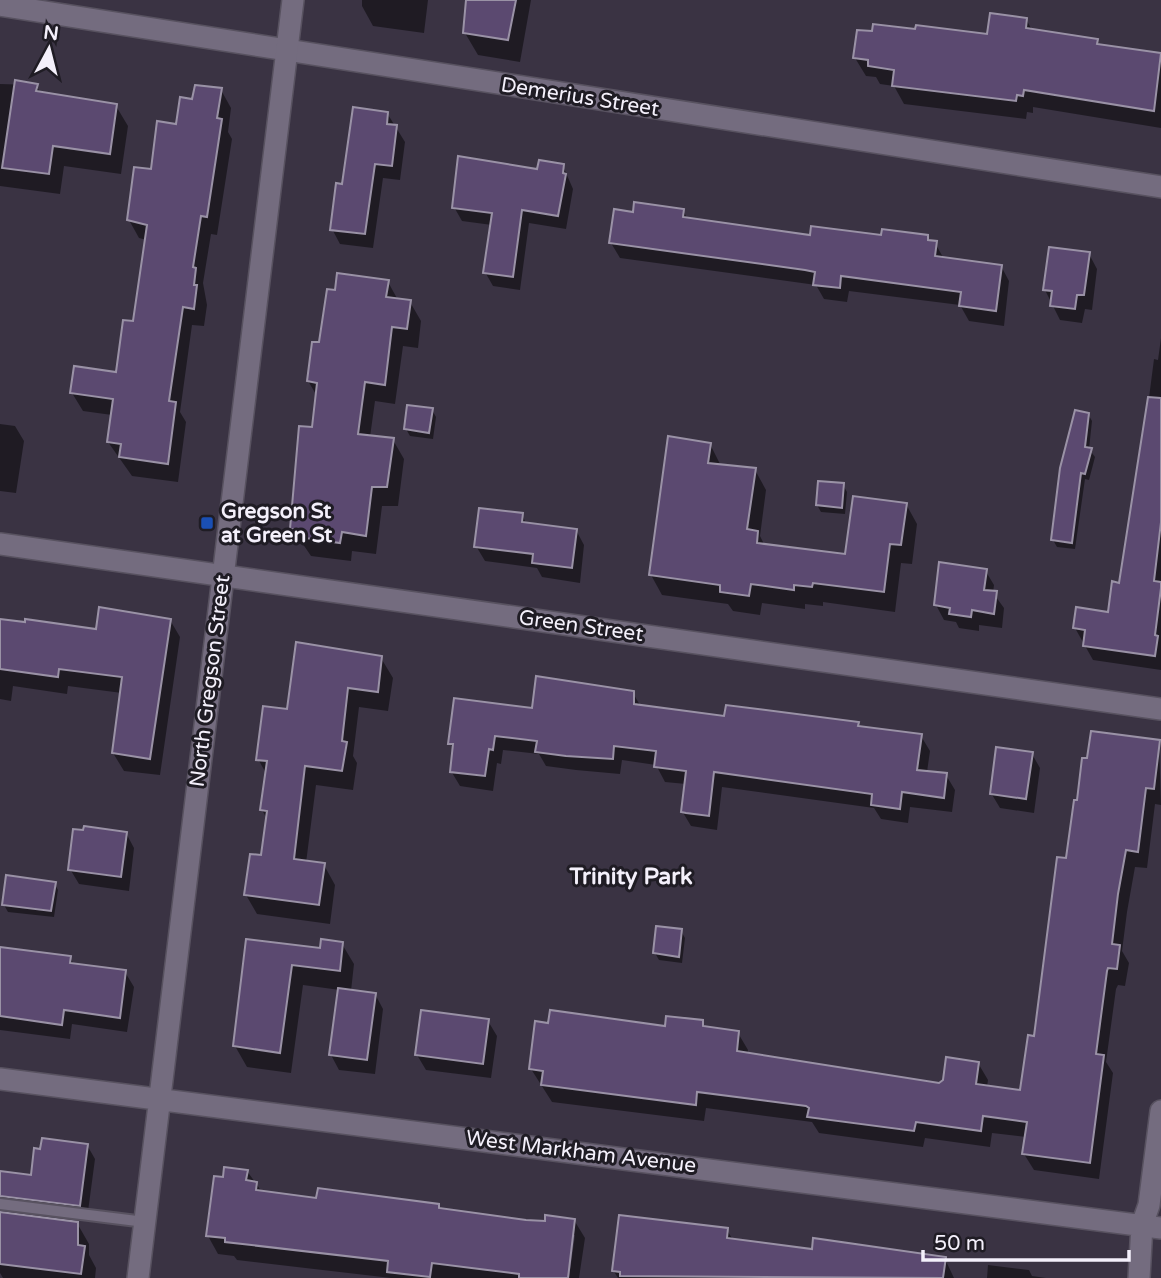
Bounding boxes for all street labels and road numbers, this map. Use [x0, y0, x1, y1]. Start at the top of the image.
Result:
street label: Demerius Street [499, 72, 661, 122]
street label: North Gregson Street [185, 574, 235, 788]
street label: Green Street [517, 605, 645, 647]
street label: West Markham Avenue [464, 1125, 698, 1179]

